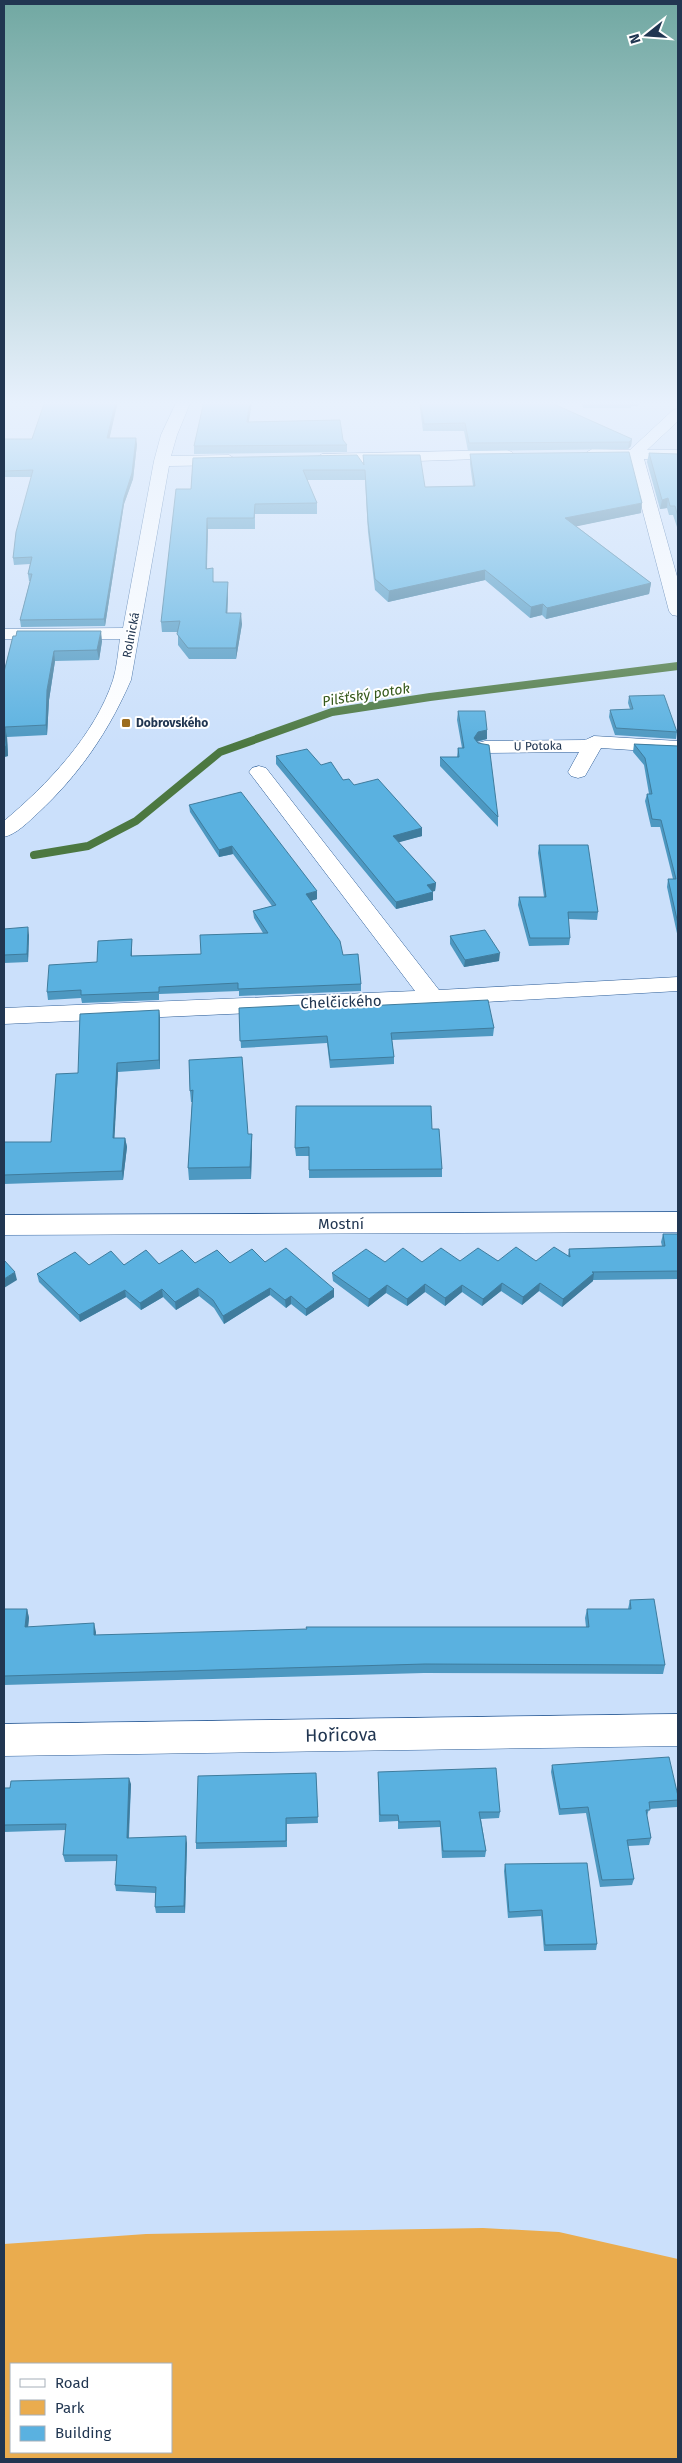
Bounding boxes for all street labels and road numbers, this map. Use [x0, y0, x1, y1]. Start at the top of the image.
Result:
street label: Rolnická [120, 611, 142, 659]
street label: U Potoka [514, 739, 562, 753]
street label: Chelčického [300, 992, 382, 1012]
street label: Mostní [318, 1215, 364, 1233]
street label: Hořicova [305, 1723, 377, 1747]

